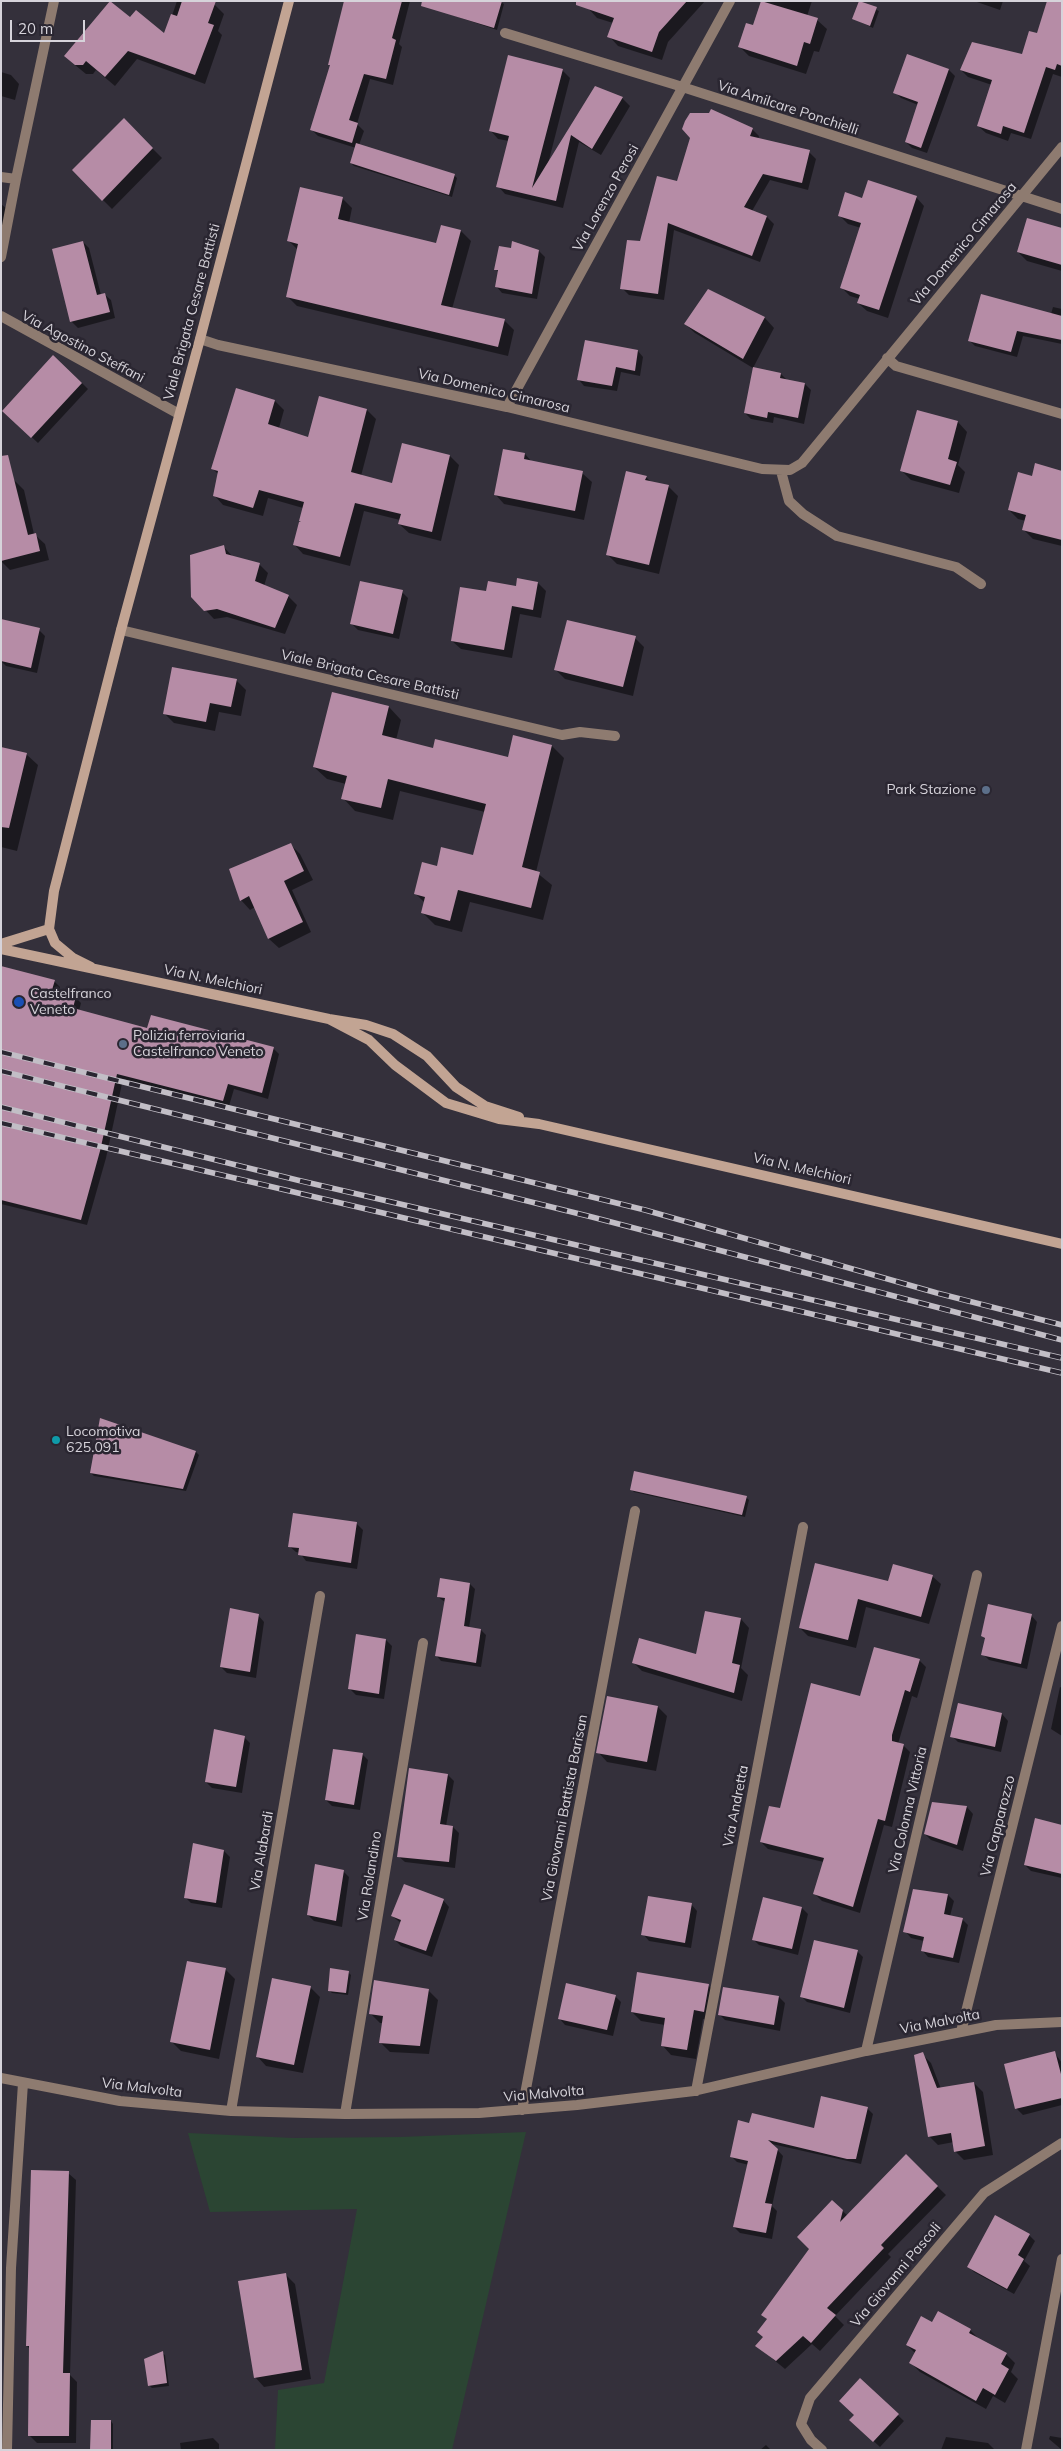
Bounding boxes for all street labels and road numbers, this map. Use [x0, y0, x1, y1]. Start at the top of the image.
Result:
street label: Via Amilcare Ponchielli [715, 77, 861, 139]
street label: Via Lorenzo Perosi [570, 141, 642, 255]
street label: Via Domenico Cimarosa [908, 179, 1020, 309]
street label: Viale Brigata Cesare Battisti [160, 222, 224, 402]
street label: Via Agostino Steffani [19, 307, 147, 387]
street label: Via Domenico Cimarosa [416, 365, 572, 417]
street label: Viale Brigata Cesare Battisti [279, 646, 461, 704]
street label: Via N. Melchiori [162, 961, 264, 999]
street label: Via N. Melchiori [751, 1150, 853, 1188]
street label: Via Giovanni Battista Barisan [539, 1713, 591, 1903]
street label: Via Colonna Vittoria [885, 1745, 931, 1875]
street label: Via Andretta [720, 1764, 752, 1848]
street label: Via Capparozzo [977, 1774, 1019, 1878]
street label: Via Alabardi [247, 1810, 277, 1892]
street label: Via Rolandino [355, 1830, 385, 1922]
street label: Via Malvolta [899, 2006, 981, 2038]
street label: Via Malvolta [101, 2075, 183, 2101]
street label: Via Malvolta [503, 2082, 585, 2106]
street label: Via Giovanni Pascoli [847, 2219, 945, 2331]

